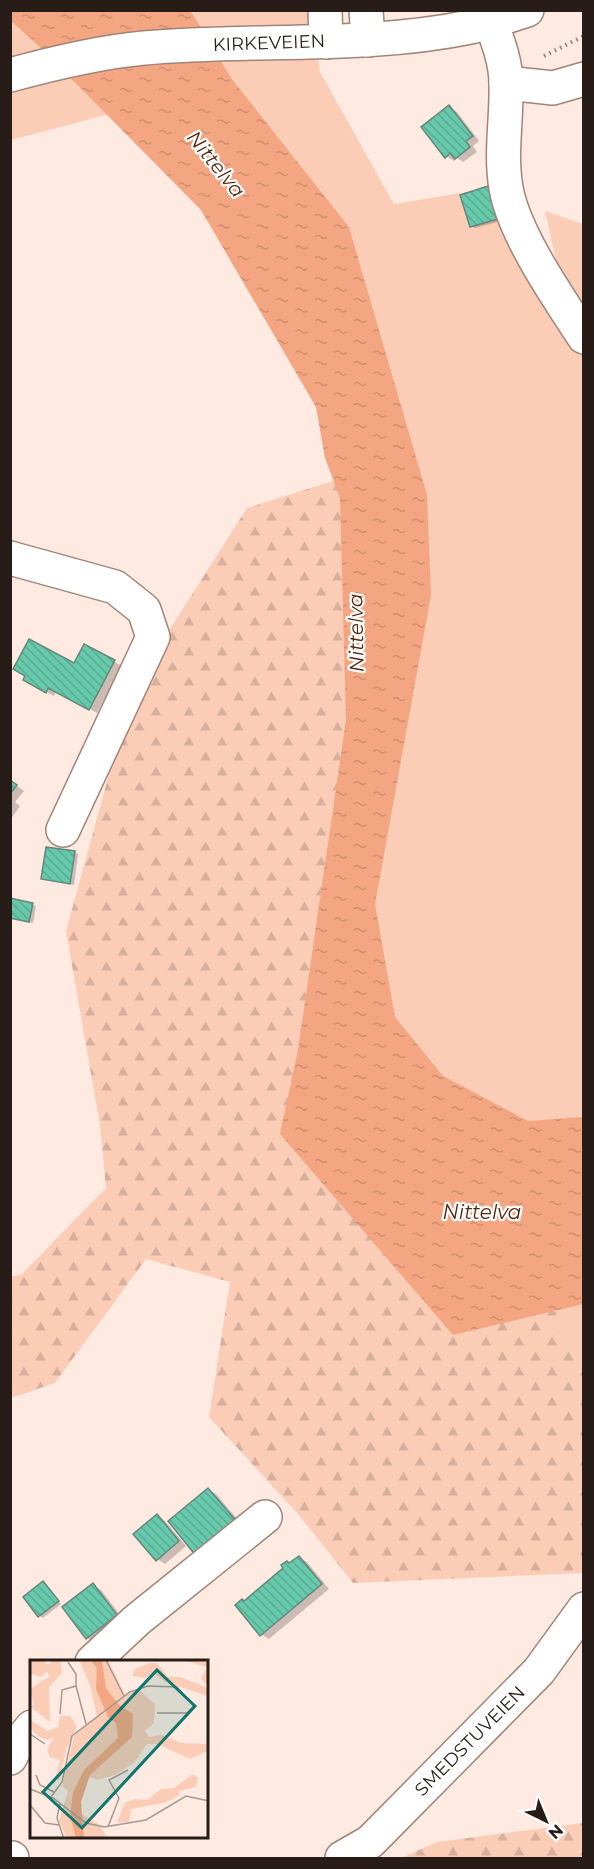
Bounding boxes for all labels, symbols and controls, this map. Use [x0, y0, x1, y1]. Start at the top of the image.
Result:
street label: KIRKEVEIEN [212, 30, 326, 56]
water label: Nittelva [182, 126, 250, 202]
water label: Nittelva [343, 593, 369, 673]
water label: Nittelva [443, 1200, 521, 1224]
inset map [30, 1660, 208, 1839]
street label: SMEDSTUVEIEN [410, 1681, 530, 1801]
north arrow [516, 1791, 576, 1851]
text: N [545, 1820, 567, 1843]

